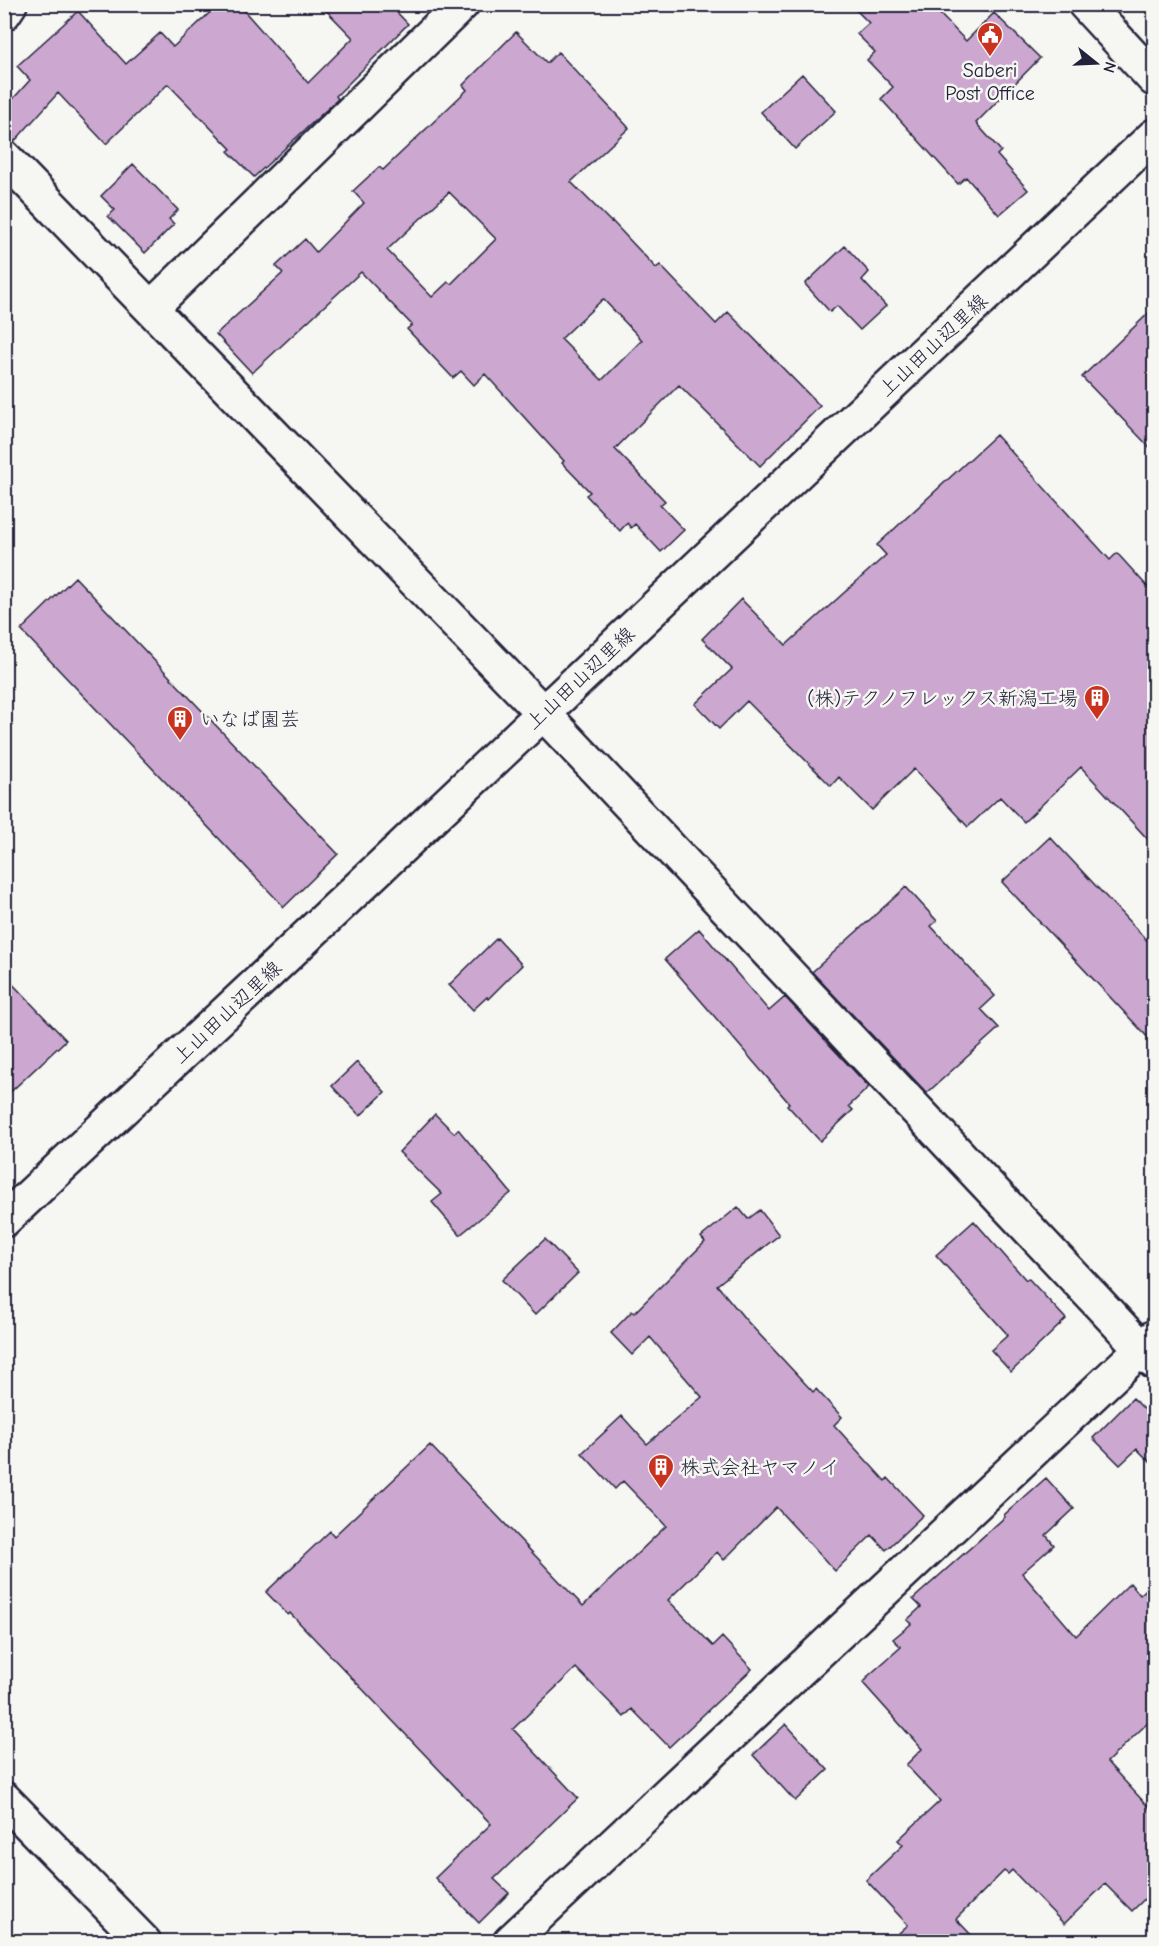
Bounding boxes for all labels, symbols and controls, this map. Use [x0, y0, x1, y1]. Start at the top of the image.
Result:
public building icon: Saberi Post Office [975, 20, 1005, 58]
north arrow [1066, 33, 1126, 93]
place label: Saberi Post Office [945, 59, 1035, 105]
text: N [1099, 60, 1119, 75]
street label: 上山田山辺里線 [874, 289, 992, 402]
street label: 上山田山辺里線 [521, 622, 639, 735]
building icon: (株)テクノフレックス新潟工場 [1082, 683, 1112, 721]
place label: (株)テクノフレックス新潟工場 [807, 687, 1078, 710]
building icon: いなば園芸 [165, 704, 195, 742]
place label: いなば園芸 [200, 708, 300, 731]
street label: 上山田山辺里線 [168, 956, 286, 1069]
building icon: 株式会社ヤマノイ [646, 1452, 676, 1490]
place label: 株式会社ヤマノイ [680, 1456, 840, 1479]

